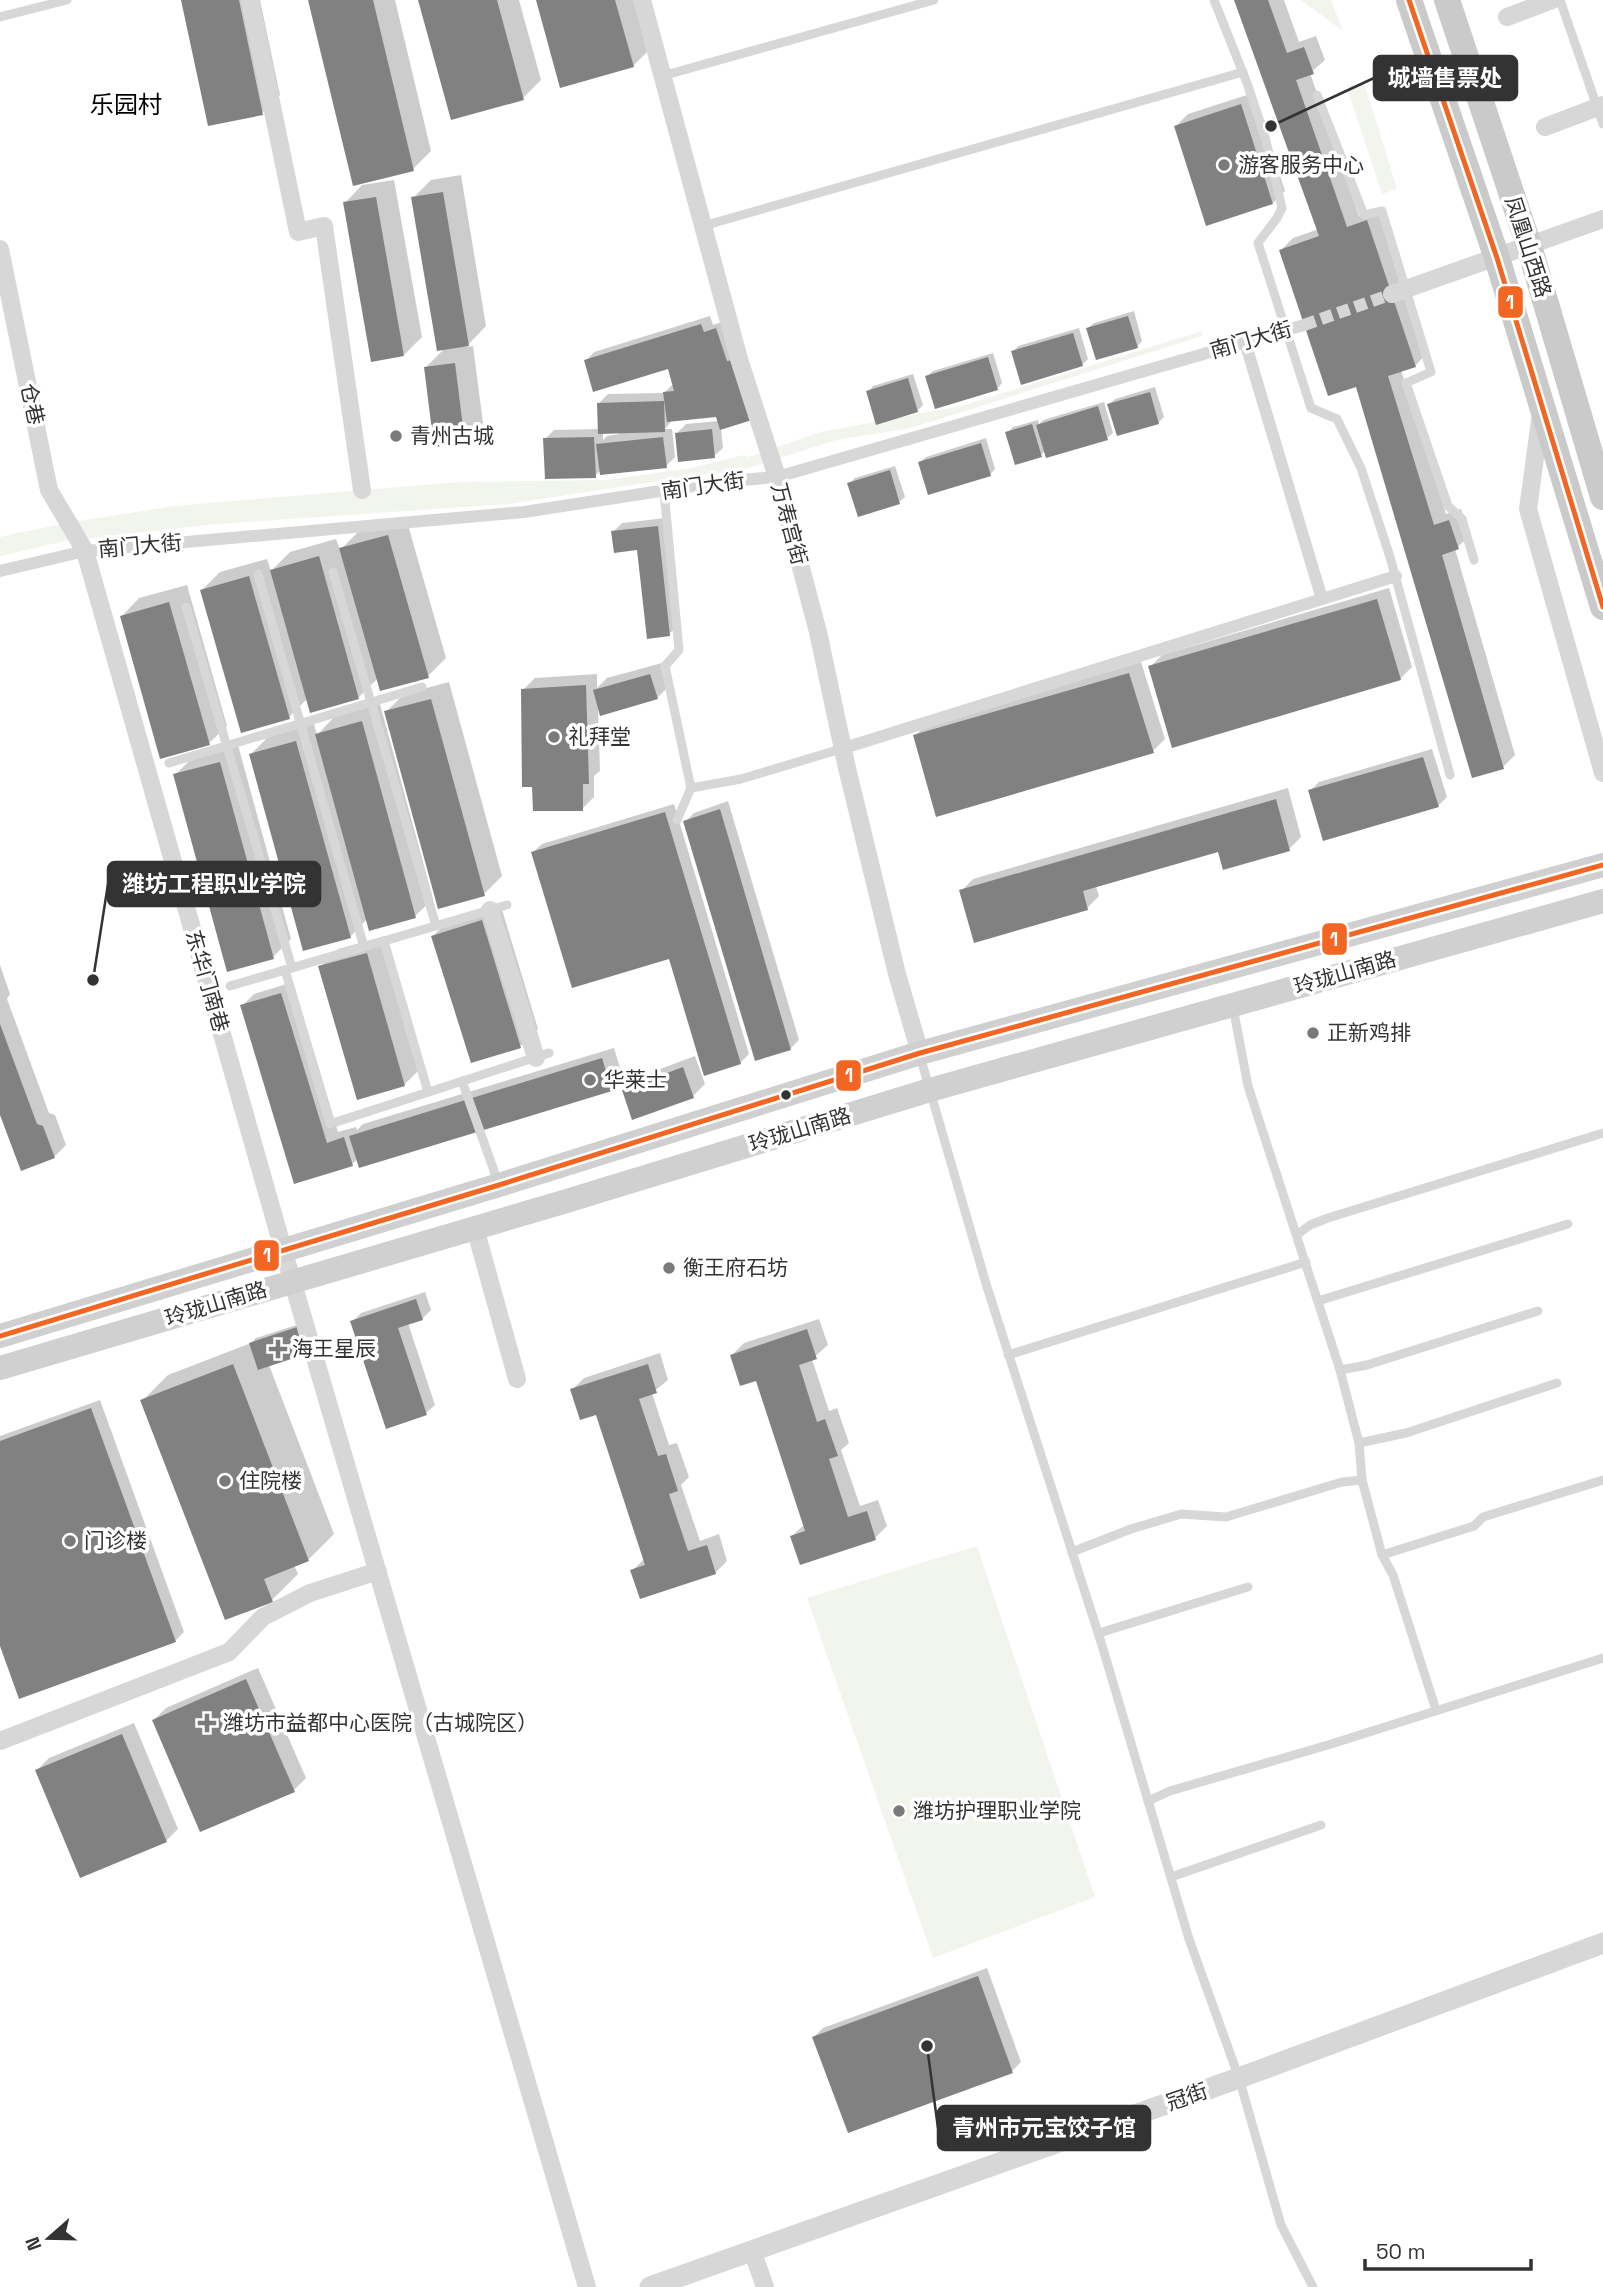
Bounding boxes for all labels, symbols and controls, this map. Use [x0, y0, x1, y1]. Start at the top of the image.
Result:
callout: 城墙售票处 [1374, 56, 1517, 100]
text: 城墙售票处 [1388, 63, 1503, 93]
district label: 乐园村 [90, 89, 162, 120]
place label: 游客服务中心 [1238, 151, 1364, 178]
marker: 游客服务中心 [1216, 157, 1232, 173]
street label: 凤凰山西路 [1499, 193, 1558, 301]
line badge: 1 [1497, 285, 1524, 319]
text: 1 [1506, 290, 1514, 315]
street label: 南门大街 [1207, 315, 1295, 364]
street label: 仓巷 [15, 381, 50, 427]
place label: 青州古城 [410, 422, 494, 449]
marker: 青州古城 [388, 428, 404, 444]
street label: 南门大街 [659, 466, 746, 505]
street label: 万寿宫街 [766, 480, 813, 568]
street label: 南门大街 [97, 528, 183, 563]
place label: 礼拜堂 [568, 723, 631, 750]
marker: 礼拜堂 [546, 729, 562, 745]
callout: 潍坊工程职业学院 [108, 862, 320, 906]
text: 潍坊工程职业学院 [122, 869, 306, 899]
line badge: 1 [1321, 922, 1348, 956]
street label: 东华门南巷 [180, 927, 235, 1035]
text: 1 [1330, 927, 1338, 952]
street label: 玲珑山南路 [1291, 945, 1399, 1000]
place label: 正新鸡排 [1327, 1019, 1411, 1046]
marker: 正新鸡排 [1305, 1025, 1321, 1041]
line badge: 1 [835, 1059, 862, 1092]
text: 1 [845, 1063, 853, 1088]
place label: 华莱士 [604, 1066, 667, 1093]
marker: 华莱士 [582, 1072, 598, 1088]
unlabelled marker [779, 1088, 793, 1102]
street label: 玲珑山南路 [746, 1101, 854, 1158]
line badge: 1 [253, 1239, 280, 1272]
text: 1 [263, 1243, 271, 1268]
place label: 衡王府石坊 [683, 1254, 788, 1281]
marker: 衡王府石坊 [661, 1260, 677, 1276]
street label: 玲珑山南路 [162, 1275, 270, 1332]
place label: 海王星辰 [292, 1335, 376, 1362]
marker: 海王星辰 [270, 1341, 286, 1357]
place label: 住院楼 [239, 1467, 302, 1494]
marker: 住院楼 [217, 1473, 233, 1489]
place label: 门诊楼 [84, 1527, 147, 1554]
marker: 门诊楼 [62, 1533, 78, 1549]
place label: 潍坊市益都中心医院（古城院区） [223, 1709, 538, 1736]
marker: 潍坊市益都中心医院（古城院区） [197, 1713, 217, 1733]
place label: 潍坊护理职业学院 [913, 1797, 1081, 1824]
marker: 潍坊护理职业学院 [891, 1803, 907, 1819]
street label: 冠街 [1163, 2077, 1211, 2116]
callout: 青州市元宝饺子馆 [938, 2106, 1150, 2150]
text: 青州市元宝饺子馆 [952, 2113, 1136, 2143]
north arrow [14, 2203, 84, 2273]
scale bar [1365, 2228, 1531, 2272]
text: N [20, 2233, 47, 2254]
text: 50 m [1376, 2238, 1426, 2265]

